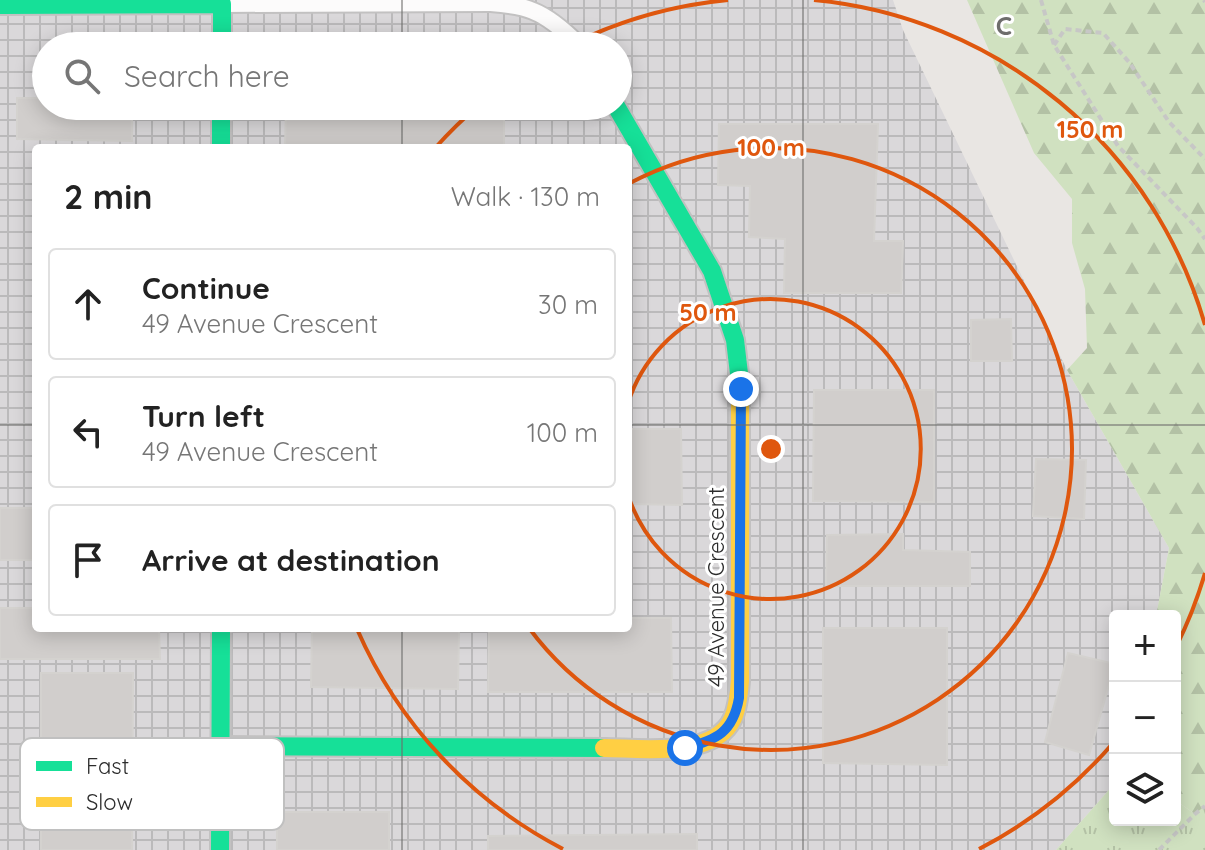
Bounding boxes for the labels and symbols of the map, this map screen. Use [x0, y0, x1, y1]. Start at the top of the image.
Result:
text: C [996, 9, 1012, 42]
text: 150 m [1057, 114, 1123, 144]
text: 100 m [737, 132, 805, 162]
text: 50 m [679, 297, 737, 327]
route end [723, 371, 759, 407]
centre of rings [757, 435, 785, 463]
street label: 49 Avenue Crescent [702, 487, 730, 687]
route start [667, 730, 703, 766]
legend [20, 738, 284, 830]
text: Fast [86, 752, 129, 780]
text: Slow [86, 788, 133, 816]

